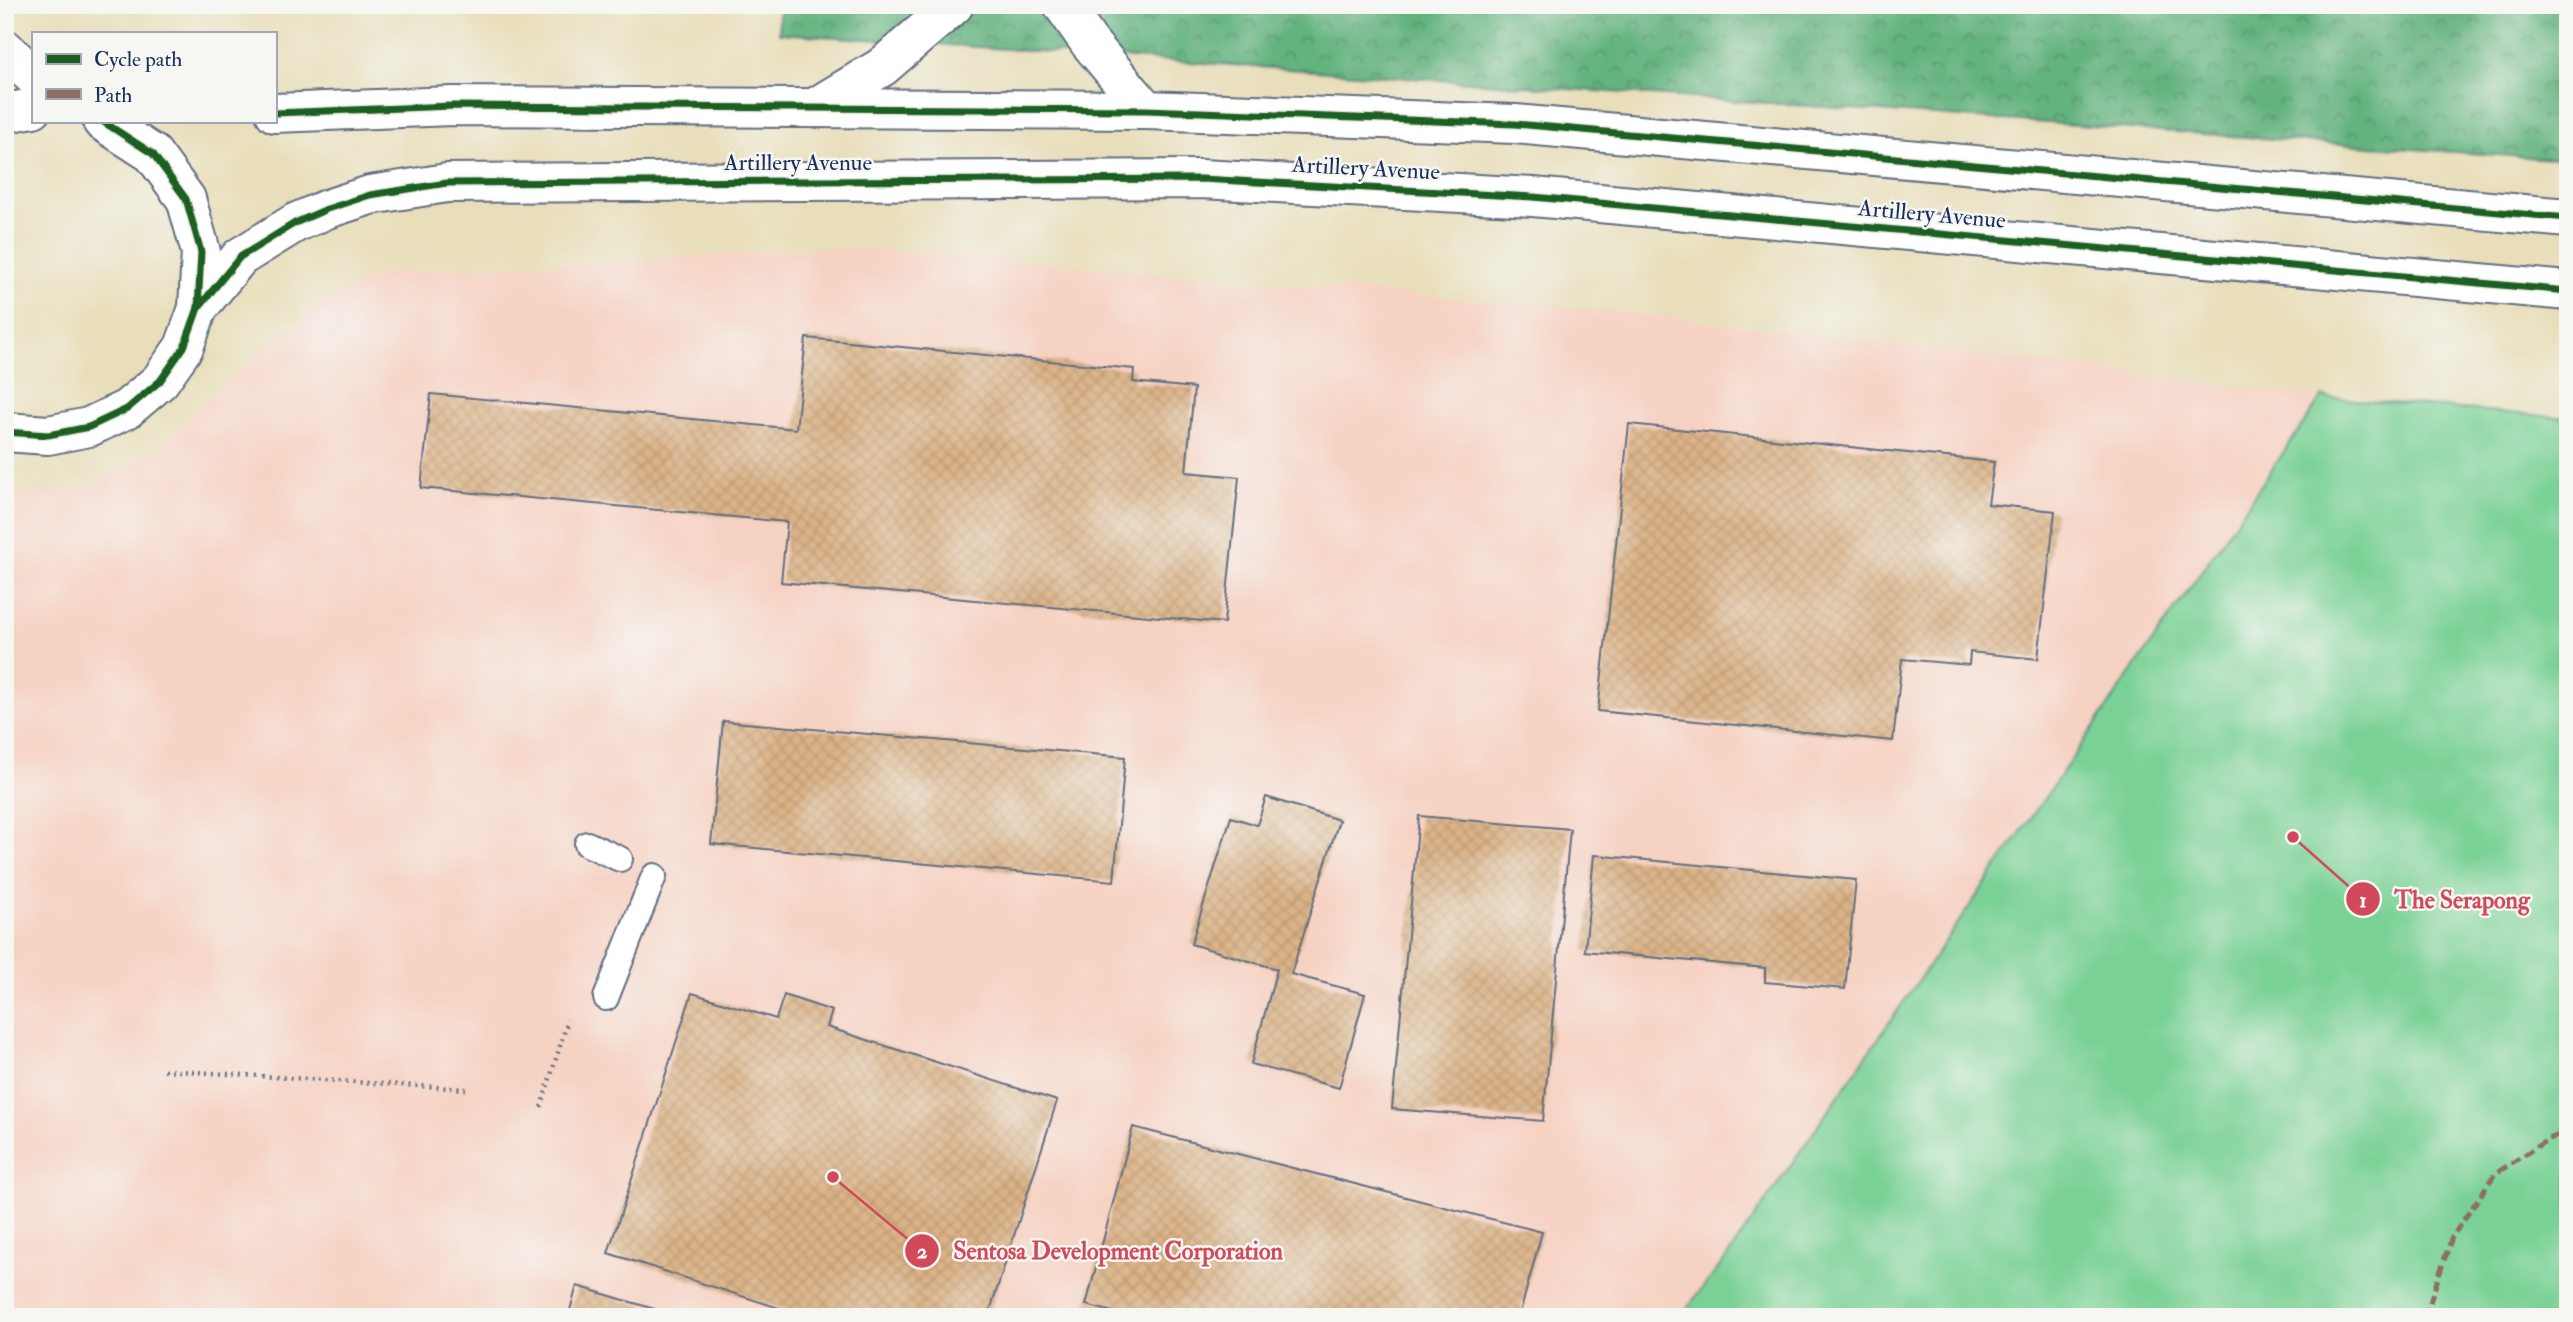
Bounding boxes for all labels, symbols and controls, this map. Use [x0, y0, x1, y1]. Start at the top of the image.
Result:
legend [32, 32, 276, 122]
text: Cycle path [94, 46, 182, 73]
text: Path [94, 82, 132, 109]
street label: Artillery Avenue [723, 148, 872, 177]
street label: Artillery Avenue [1290, 150, 1441, 186]
street label: Artillery Avenue [1856, 193, 2007, 235]
callout: The Serapong [2346, 877, 2544, 922]
text: The Serapong [2393, 885, 2531, 916]
text: 1 [2359, 887, 2367, 914]
callout: Sentosa Development Corporation [904, 1228, 1297, 1273]
text: Sentosa Development Corporation [953, 1236, 1283, 1267]
text: 2 [917, 1238, 928, 1265]

